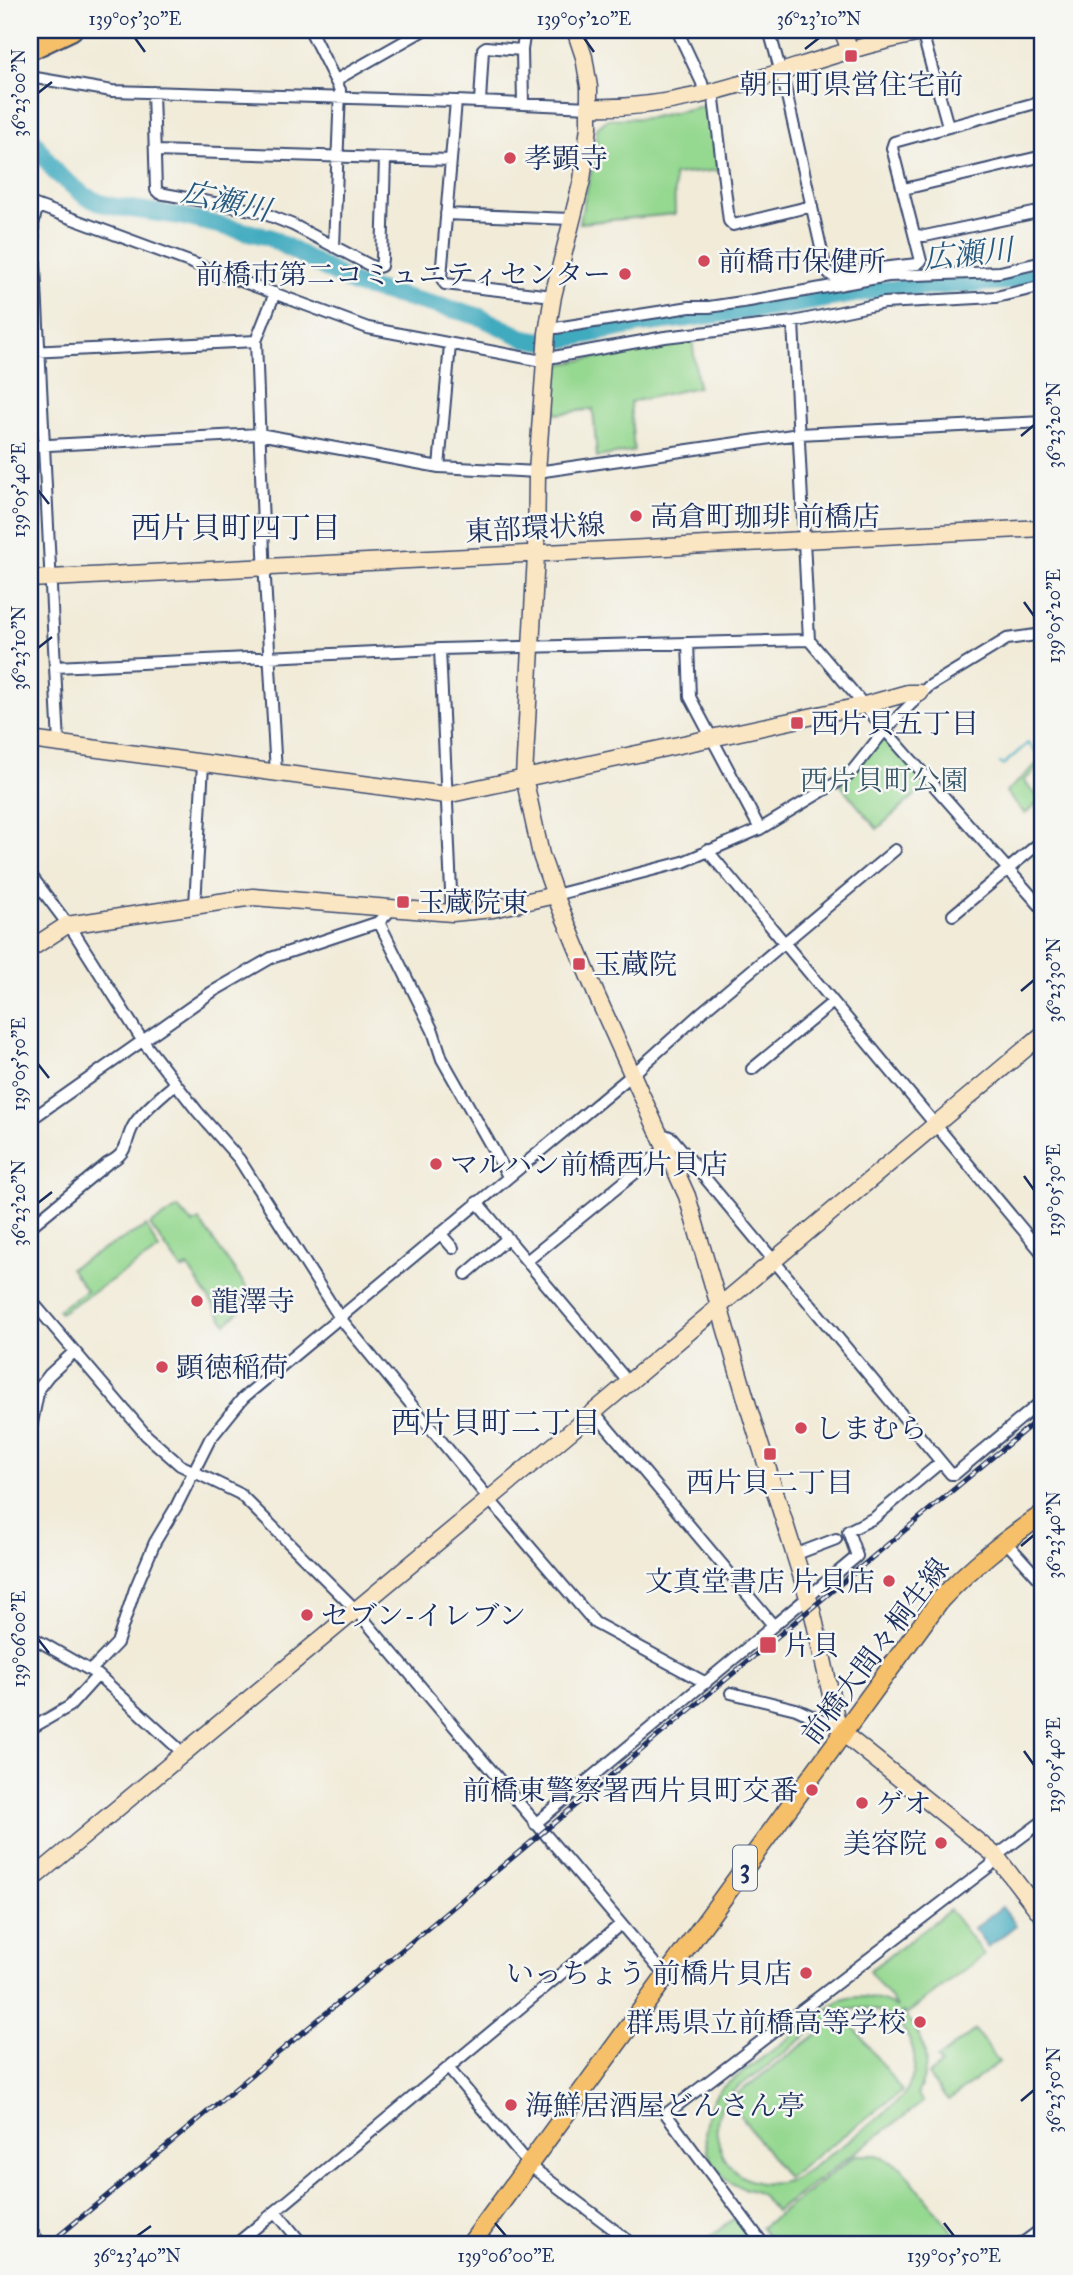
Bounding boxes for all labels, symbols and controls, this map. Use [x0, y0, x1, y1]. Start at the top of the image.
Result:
text: 139°05'30"E [89, 8, 181, 30]
text: 139°05'20"E [537, 8, 631, 30]
text: 36°23'10"N [777, 8, 861, 30]
marker: 朝日町県営住宅前 [843, 48, 859, 64]
text: 36°23'00"N [8, 49, 30, 137]
place label: 朝日町県営住宅前 [739, 67, 963, 102]
place label: 孝顕寺 [524, 141, 608, 176]
marker: 孝顕寺 [502, 150, 518, 166]
water label: 広瀬川 [178, 173, 277, 229]
water label: 広瀬川 [921, 231, 1018, 277]
place label: 前橋市保健所 [718, 244, 886, 279]
marker: 前橋市保健所 [696, 253, 712, 269]
place label: 前橋市第二コミュニティセンター [195, 257, 611, 292]
marker: 前橋市第二コミュニティセンター [617, 266, 633, 282]
text: 36°23'20"N [1043, 382, 1065, 468]
text: 139°05'40"E [8, 442, 30, 538]
place label: 高倉町珈琲 前橋店 [650, 499, 880, 534]
street label: 東部環状線 [464, 507, 606, 549]
marker: 高倉町珈琲 前橋店 [628, 508, 644, 524]
district label: 西片貝町四丁目 [131, 510, 341, 546]
text: 139°05'20"E [1043, 569, 1065, 663]
text: 36°23'10"N [8, 606, 30, 690]
place label: 西片貝五丁目 [811, 706, 979, 741]
marker: 西片貝五丁目 [789, 715, 805, 731]
park label: 西片貝町公園 [800, 763, 968, 798]
place label: 玉蔵院東 [417, 885, 529, 920]
marker: 玉蔵院東 [395, 894, 411, 910]
text: 36°23'30"N [1043, 938, 1065, 1022]
place label: 玉蔵院 [593, 947, 677, 982]
marker: 玉蔵院 [571, 956, 587, 972]
text: 139°05'50"E [8, 1017, 30, 1111]
text: 139°05'30"E [1043, 1144, 1065, 1236]
place label: マルハン前橋西片貝店 [450, 1147, 728, 1182]
marker: マルハン前橋西片貝店 [428, 1156, 444, 1172]
text: 36°23'20"N [8, 1160, 30, 1246]
place label: 龍澤寺 [211, 1284, 295, 1319]
marker: 龍澤寺 [189, 1293, 205, 1309]
place label: 顕徳稲荷 [176, 1350, 288, 1385]
marker: 顕徳稲荷 [154, 1359, 170, 1375]
district label: 西片貝町二丁目 [391, 1405, 601, 1441]
place label: しまむら [815, 1411, 927, 1446]
marker: しまむら [793, 1420, 809, 1436]
marker: 西片貝二丁目 [762, 1446, 778, 1462]
place label: 西片貝二丁目 [686, 1465, 854, 1500]
text: 36°23'40"N [1043, 1491, 1065, 1579]
street label: 前橋大間々桐生線 [794, 1551, 956, 1751]
place label: 文真堂書店 片貝店 [645, 1564, 875, 1599]
marker: 文真堂書店 片貝店 [881, 1573, 897, 1589]
text: 139°06'00"E [8, 1590, 30, 1687]
place label: セブン-イレブン [321, 1598, 526, 1633]
marker: セブン-イレブン [299, 1607, 315, 1623]
place label: 片貝 [784, 1628, 840, 1663]
marker: 片貝 [758, 1635, 778, 1655]
text: 139°05'40"E [1043, 1717, 1065, 1813]
place label: 前橋東警察署西片貝町交番 [462, 1773, 798, 1808]
marker: 前橋東警察署西片貝町交番 [804, 1782, 820, 1798]
place label: ゲオ [876, 1786, 931, 1821]
marker: ゲオ [854, 1795, 870, 1811]
place label: 美容院 [843, 1826, 927, 1861]
marker: 美容院 [933, 1835, 949, 1851]
road number: 3 [733, 1845, 757, 1890]
place label: いっちょう 前橋片貝店 [506, 1956, 792, 1991]
marker: いっちょう 前橋片貝店 [798, 1965, 814, 1981]
place label: 群馬県立前橋高等学校 [626, 2005, 906, 2040]
marker: 群馬県立前橋高等学校 [912, 2014, 928, 2030]
text: 36°23'50"N [1043, 2047, 1065, 2133]
place label: 海鮮居酒屋どんさん亭 [525, 2088, 805, 2123]
marker: 海鮮居酒屋どんさん亭 [503, 2097, 519, 2113]
text: 36°23'40"N [93, 2245, 181, 2267]
text: 139°06'00"E [458, 2245, 555, 2267]
text: 139°05'50"E [907, 2245, 1001, 2267]

